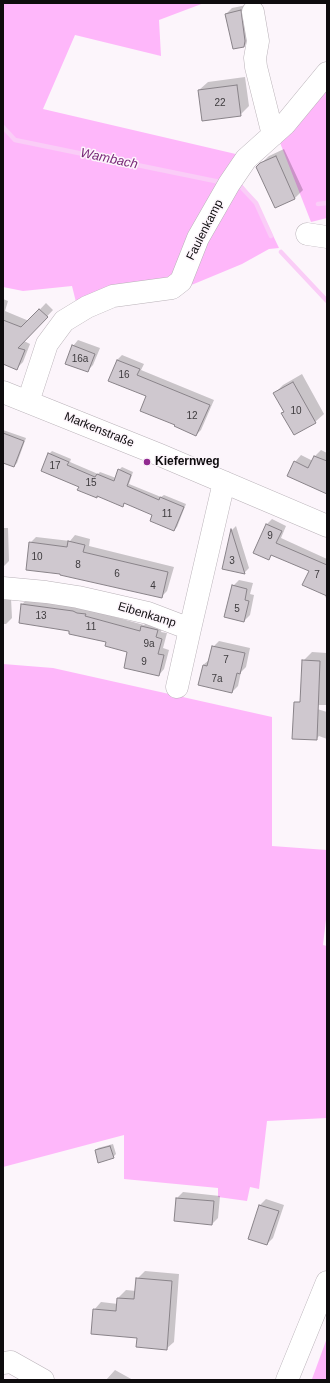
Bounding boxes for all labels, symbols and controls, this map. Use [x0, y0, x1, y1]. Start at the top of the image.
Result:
house number: 22 [214, 97, 226, 109]
water label: Wambach [79, 145, 139, 173]
street label: Faulenkamp [184, 197, 226, 263]
house number: 16a [72, 353, 88, 365]
house number: 16 [118, 369, 130, 381]
house number: 10 [290, 405, 302, 417]
street label: Markenstraße [62, 409, 136, 451]
house number: 12 [186, 410, 198, 422]
place label: Kiefernweg [155, 455, 220, 469]
marker: Kiefernweg [142, 457, 152, 467]
house number: 17 [49, 460, 61, 472]
house number: 15 [85, 477, 97, 489]
house number: 11 [162, 508, 172, 520]
house number: 9 [267, 530, 273, 542]
house number: 10 [31, 551, 43, 563]
house number: 3 [229, 555, 235, 567]
house number: 8 [75, 559, 81, 571]
house number: 6 [114, 568, 120, 580]
house number: 7 [314, 569, 320, 581]
house number: 4 [150, 580, 156, 592]
street label: Eibenkamp [116, 599, 178, 631]
house number: 5 [234, 603, 240, 615]
house number: 13 [35, 610, 47, 622]
house number: 11 [86, 621, 96, 633]
house number: 9a [143, 638, 155, 650]
house number: 7 [223, 654, 229, 666]
house number: 9 [141, 656, 147, 668]
house number: 7a [211, 673, 223, 685]

